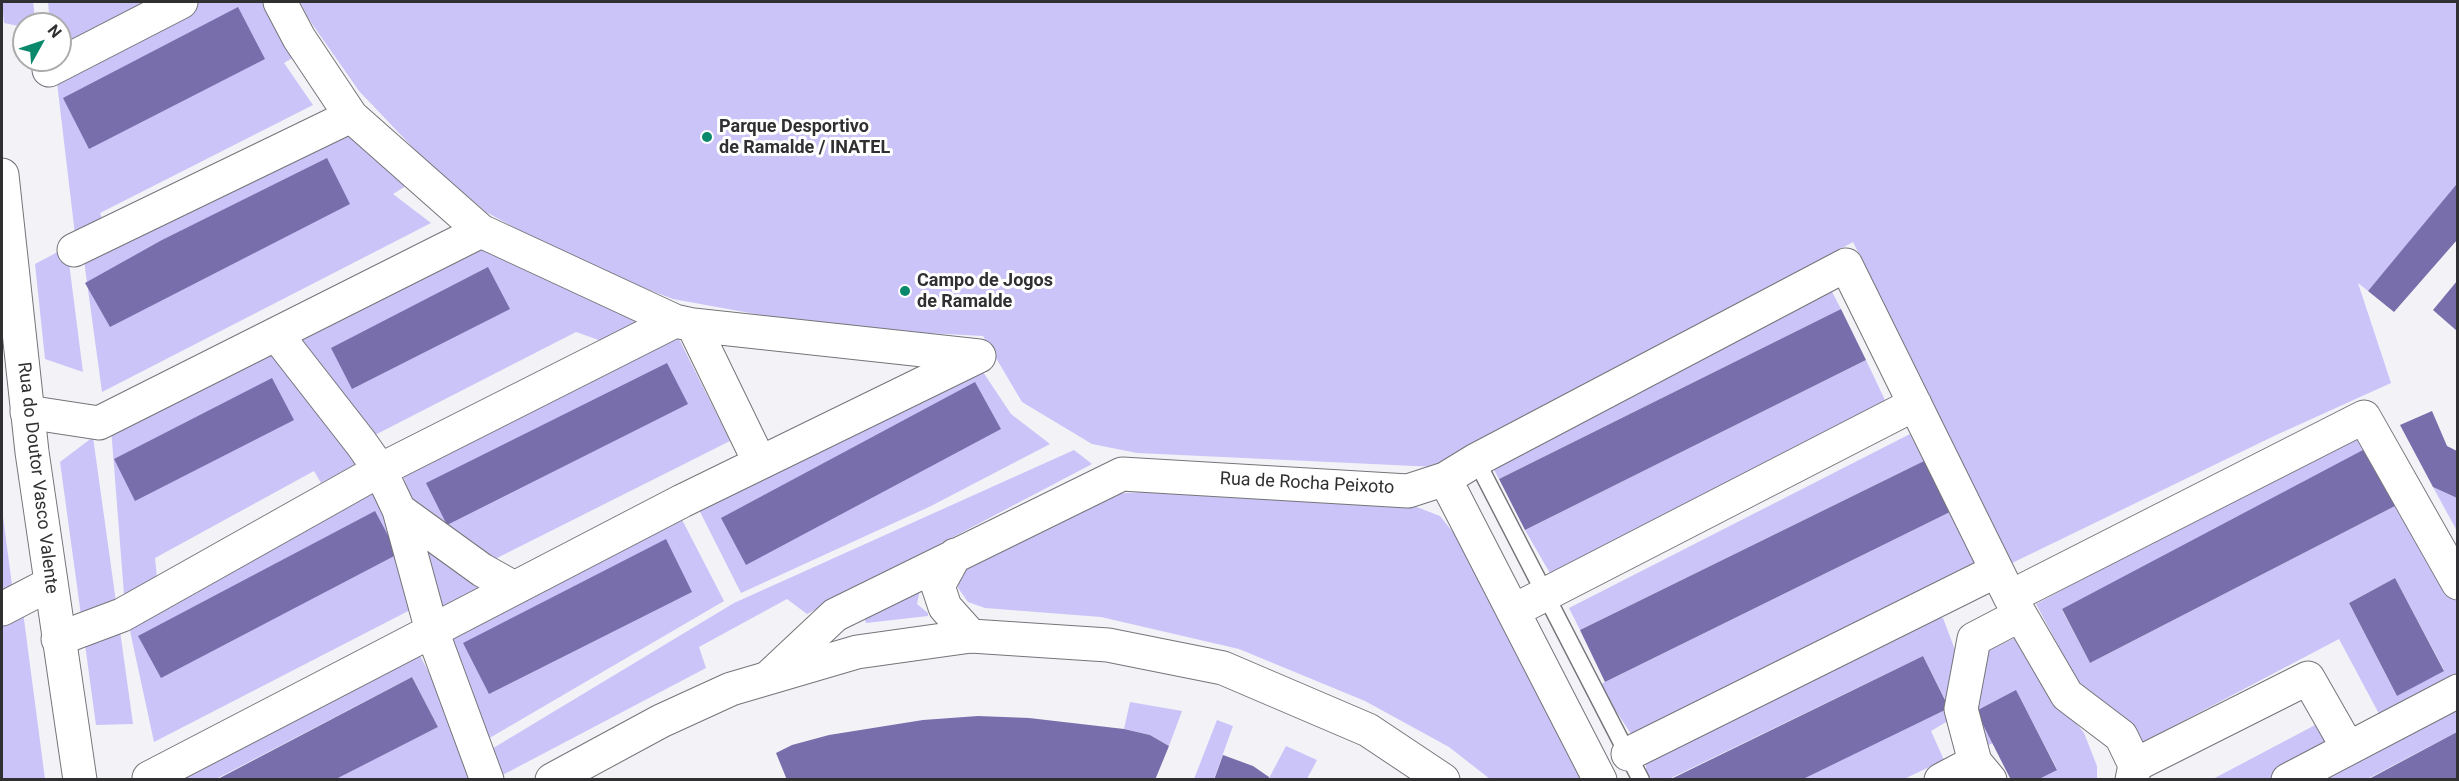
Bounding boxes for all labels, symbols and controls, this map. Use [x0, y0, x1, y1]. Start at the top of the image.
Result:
north arrow [12, 12, 72, 72]
text: N [44, 21, 66, 42]
place label: Parque Desportivo de Ramalde / INATEL [719, 116, 890, 158]
marker: Parque Desportivo de Ramalde / INATEL [700, 130, 714, 144]
place label: Campo de Jogos de Ramalde [917, 270, 1053, 312]
marker: Campo de Jogos de Ramalde [898, 284, 912, 298]
street label: Rua do Doutor Vasco Valente [12, 361, 62, 595]
street label: Rua de Rocha Peixoto [1219, 469, 1395, 499]

